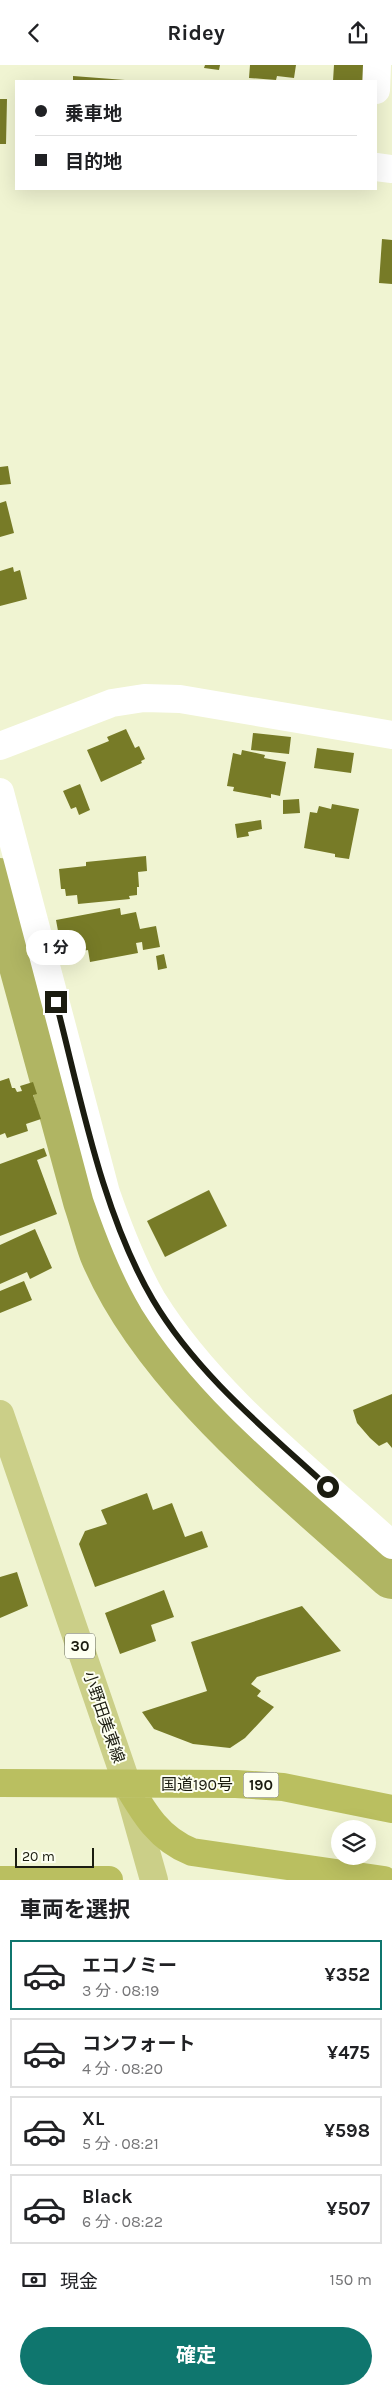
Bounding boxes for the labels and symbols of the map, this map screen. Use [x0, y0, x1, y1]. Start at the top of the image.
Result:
callout: 1 分 [26, 929, 86, 965]
route end [45, 991, 67, 1013]
route start [317, 1476, 339, 1498]
road number: 30 [65, 1633, 95, 1659]
street label: 小野田美東線 [79, 1669, 129, 1765]
road number: 190 [244, 1773, 278, 1797]
street label: 国道190号 [161, 1775, 233, 1794]
scale bar [15, 1845, 94, 1868]

